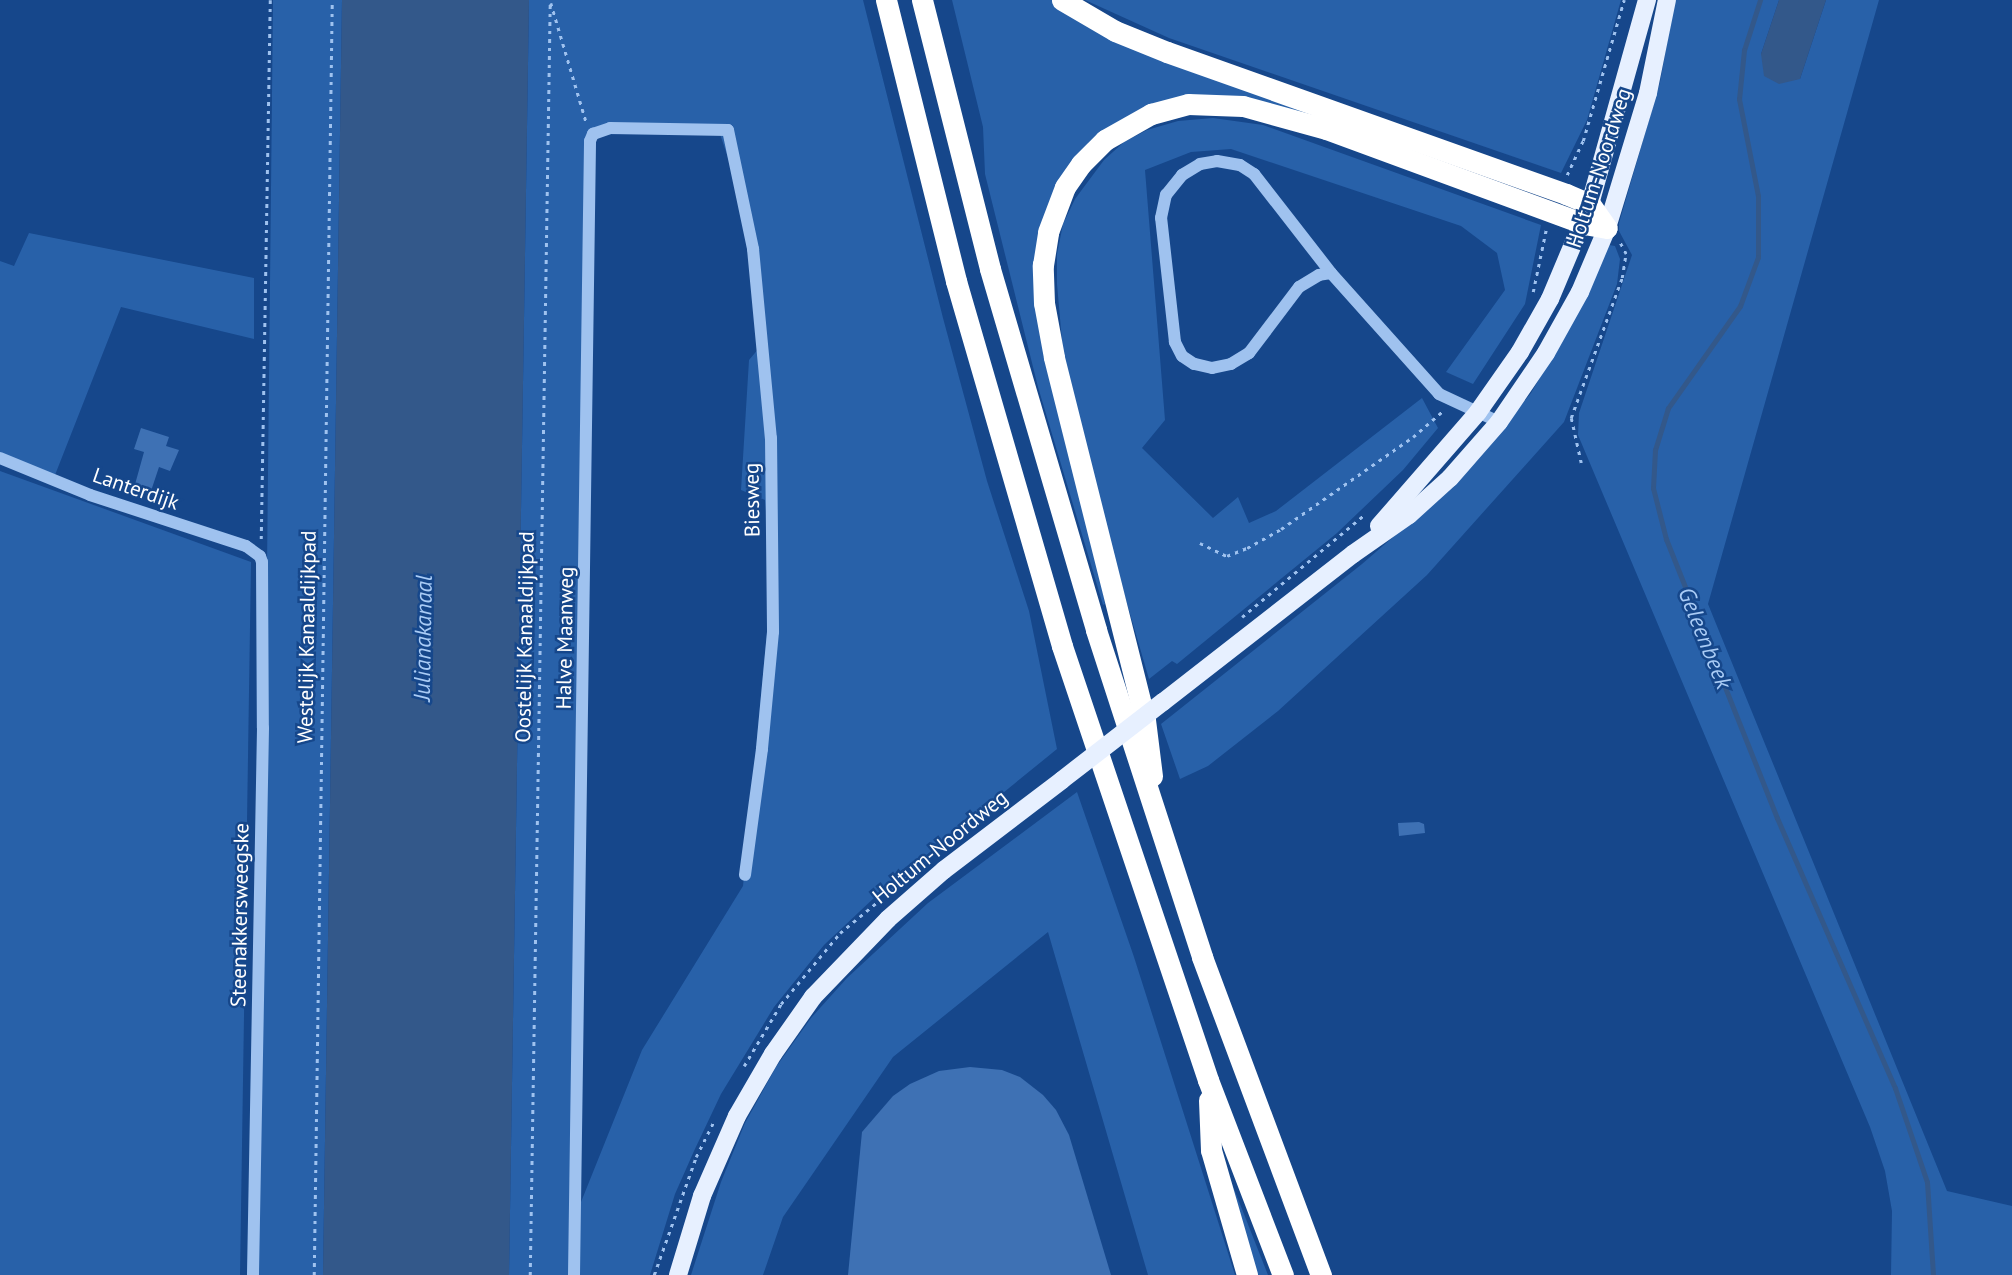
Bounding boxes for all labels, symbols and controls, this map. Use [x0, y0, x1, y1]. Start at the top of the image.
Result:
street label: Holtum-Noordweg [1561, 85, 1637, 251]
street label: Lanterdijk [90, 462, 182, 516]
street label: Biesweg [739, 463, 765, 537]
street label: Westelijk Kanaaldijkpad [293, 530, 321, 744]
street label: Oostelijk Kanaaldijkpad [511, 531, 539, 743]
street label: Halve Maanweg [551, 566, 579, 710]
water label: Julianakanaal [408, 575, 438, 701]
water label: Geleenbeek [1672, 583, 1738, 693]
street label: Holtum-Noordweg [867, 785, 1013, 909]
street label: Steenakkersweegske [226, 823, 254, 1007]

